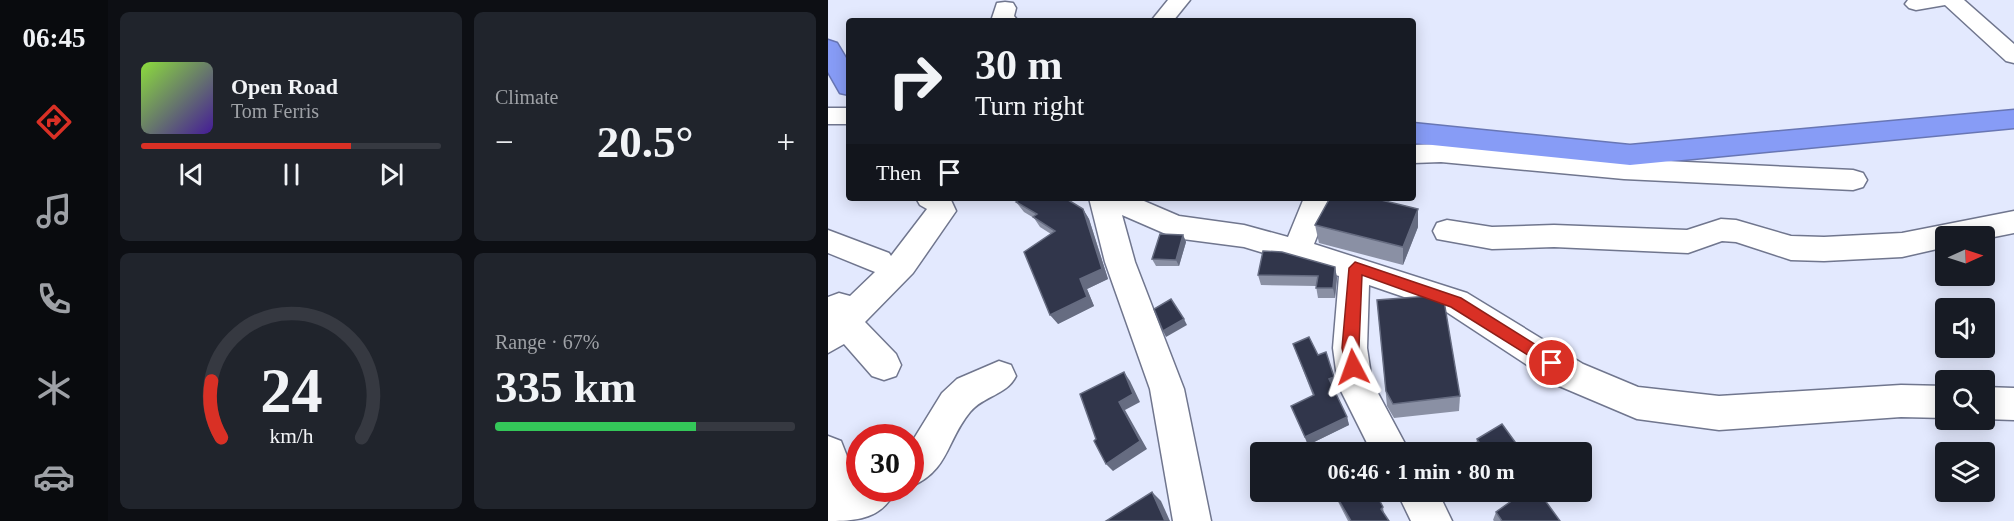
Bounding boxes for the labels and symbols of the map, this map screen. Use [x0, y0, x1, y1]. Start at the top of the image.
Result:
north arrow [1935, 226, 1995, 286]
position arrow [1321, 335, 1385, 399]
pin [1526, 337, 1577, 388]
speed limit sign: 30 [846, 424, 924, 502]

